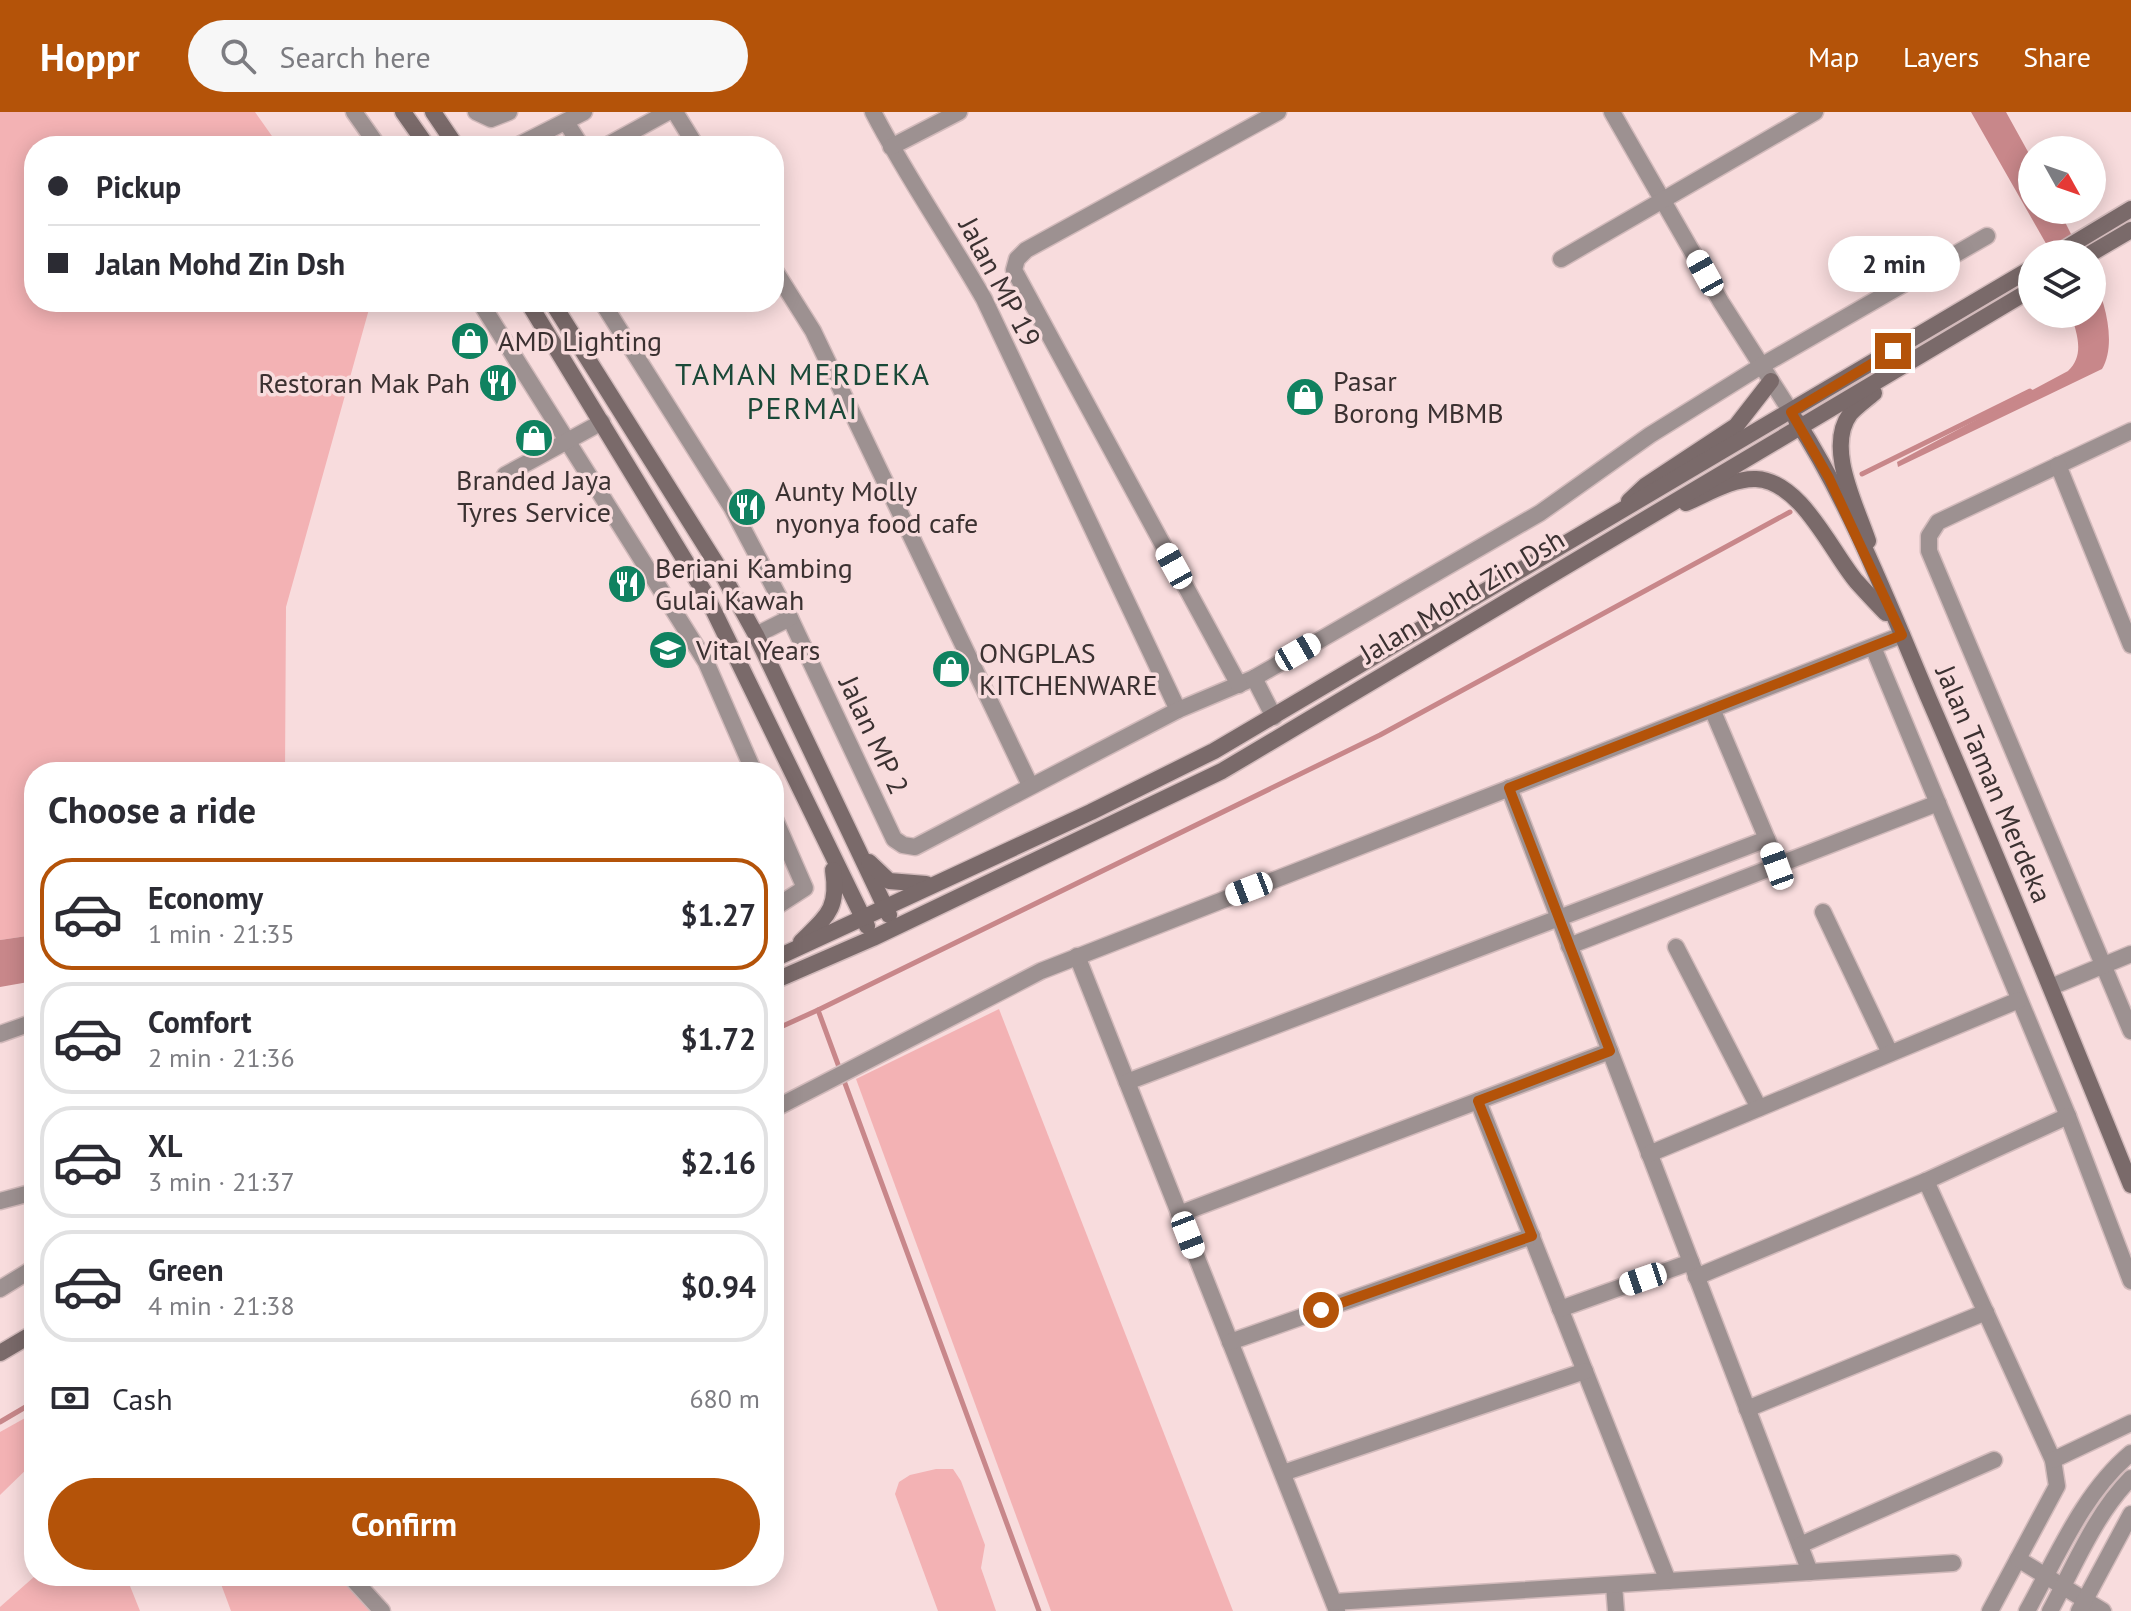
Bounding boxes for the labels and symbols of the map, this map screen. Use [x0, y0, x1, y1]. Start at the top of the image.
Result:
north arrow [2018, 136, 2106, 224]
street label: Jalan MP 19 [950, 210, 1050, 353]
callout: 2 min [1827, 235, 1959, 291]
car [1683, 246, 1727, 300]
shop icon: AMD Lighting [449, 320, 491, 362]
place label: AMD Lighting [498, 322, 662, 359]
route end [1875, 333, 1911, 369]
district label: TAMAN MERDEKA PERMAI [675, 354, 931, 427]
restaurant icon: Restoran Mak Pah [477, 362, 519, 404]
place label: Pasar Borong MBMB [1333, 362, 1504, 431]
place label: Restoran Mak Pah [258, 364, 470, 401]
shop icon: Pasar Borong MBMB [1284, 376, 1326, 418]
shop icon: Branded Jaya Tyres Service [513, 417, 555, 459]
place label: Branded Jaya Tyres Service [456, 461, 612, 530]
place label: Aunty Molly nyonya food cafe [775, 472, 978, 541]
restaurant icon: Aunty Molly nyonya food cafe [726, 486, 768, 528]
street label: Jalan Mohd Zin Dsh [1352, 520, 1571, 672]
car [1152, 539, 1196, 593]
place label: Beriani Kambing Gulai Kawah [655, 549, 853, 618]
restaurant icon: Beriani Kambing Gulai Kawah [606, 563, 648, 605]
school or university icon: Vital Years [647, 629, 689, 671]
car [1271, 630, 1325, 674]
place label: Vital Years [695, 631, 820, 668]
place label: ONGPLAS KITCHENWARE [979, 634, 1158, 703]
shop icon: ONGPLAS KITCHENWARE [930, 648, 972, 690]
street label: Jalan Taman Merdeka [1927, 659, 2061, 908]
street label: Jalan MP 2 [831, 669, 918, 800]
car [1758, 839, 1796, 893]
car [1222, 869, 1276, 909]
car [1168, 1208, 1208, 1262]
car [1616, 1260, 1670, 1298]
route start [1303, 1292, 1339, 1328]

